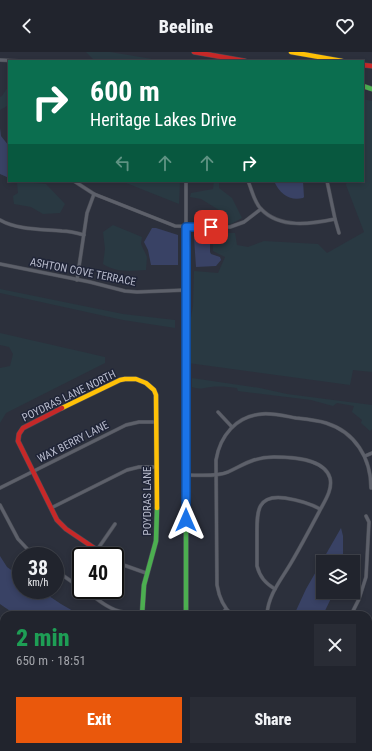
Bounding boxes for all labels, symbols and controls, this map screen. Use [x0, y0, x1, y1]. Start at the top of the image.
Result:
icon: back [16, 15, 38, 37]
icon: heart [334, 15, 356, 37]
text: Beeline [159, 16, 213, 37]
text: 600 m [90, 75, 160, 108]
icon: right [24, 76, 76, 128]
text: Heritage Lakes Drive [90, 109, 236, 130]
icon: left [112, 152, 134, 174]
icon: ahead [154, 152, 176, 174]
icon: ahead [196, 152, 218, 174]
icon: right [238, 152, 260, 174]
pin [194, 210, 228, 244]
icon: arrive [200, 216, 222, 238]
street label: ASHTON COVE TERRACE [29, 255, 138, 289]
street label: POYDRAS LANE NORTH [20, 368, 118, 424]
street label: WAX BERRY LANE [35, 418, 111, 466]
street label: POYDRAS LANE [141, 466, 154, 535]
position arrow [165, 499, 207, 541]
speed limit sign: 40 [72, 547, 124, 599]
map controls [316, 555, 360, 599]
button: layers [316, 555, 360, 599]
text: 38 [28, 556, 48, 580]
text: km/h [28, 577, 48, 588]
text: 2 min [16, 624, 70, 652]
button: close [314, 624, 356, 666]
text: 650 m · 18:51 [16, 653, 86, 668]
button: Exit [16, 697, 182, 743]
button: Share [190, 697, 356, 743]

